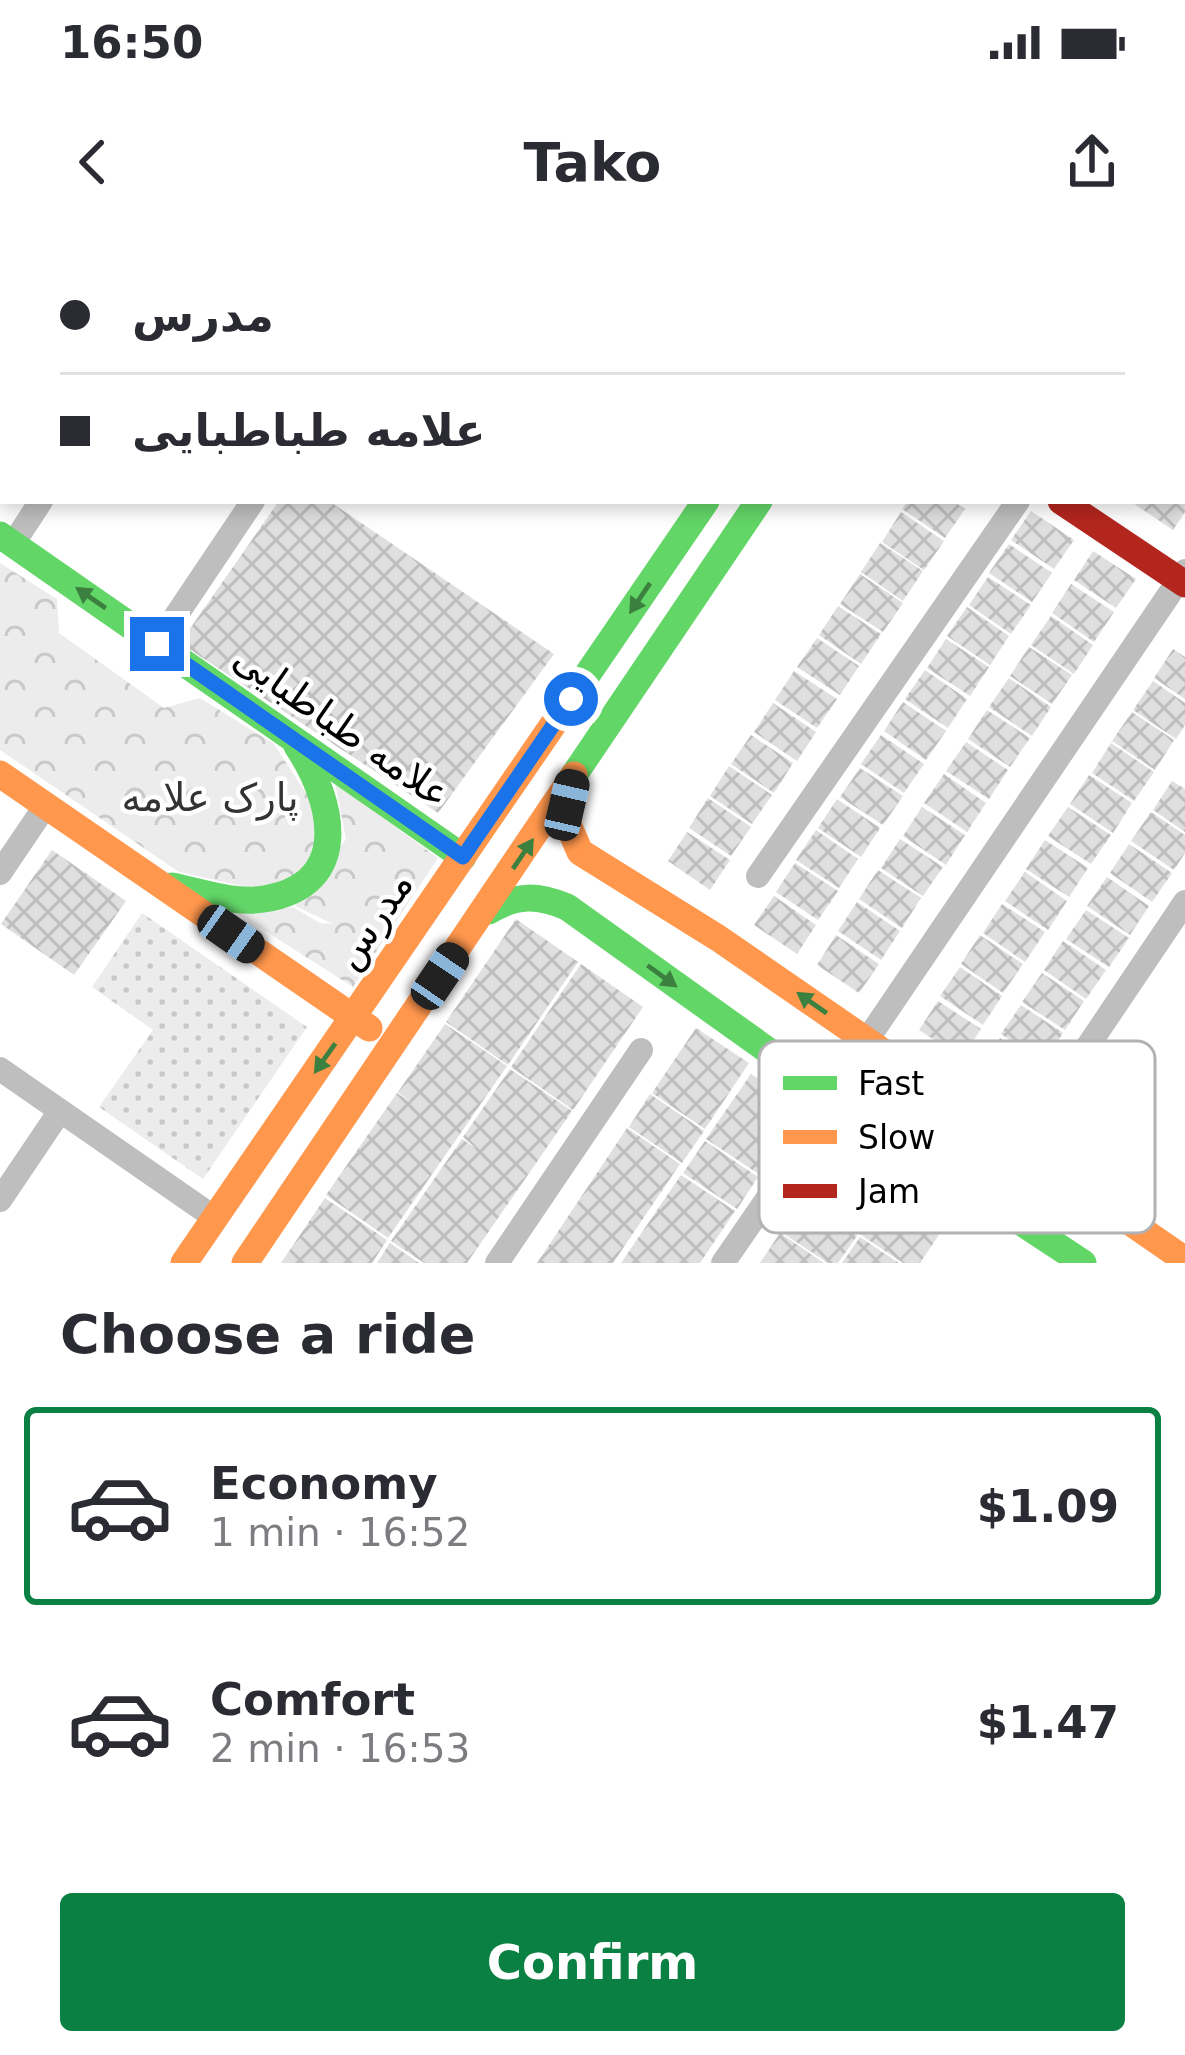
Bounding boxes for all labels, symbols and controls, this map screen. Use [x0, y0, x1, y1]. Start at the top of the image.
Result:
text: 16:50 [60, 16, 203, 69]
icon: back [60, 129, 126, 195]
icon: share [1059, 129, 1125, 195]
text: Tako [524, 131, 661, 194]
text: مدرس [132, 289, 274, 342]
text: علامه طباطبایی [132, 404, 485, 457]
one-way arrow [629, 581, 652, 614]
one-way arrow [75, 587, 107, 610]
route end [130, 617, 184, 671]
street label: علامه طباطبایی [225, 635, 459, 817]
route start [544, 672, 598, 726]
car [541, 766, 593, 844]
park label: پارک علامه [121, 775, 299, 821]
one-way arrow [511, 838, 534, 870]
street label: مدرس [324, 863, 423, 978]
car [191, 899, 271, 969]
car [405, 936, 475, 1016]
one-way arrow [646, 964, 678, 987]
one-way arrow [796, 992, 829, 1015]
legend [759, 1041, 1155, 1233]
one-way arrow [314, 1042, 337, 1075]
text: Fast [858, 1064, 924, 1103]
text: Slow [858, 1118, 935, 1157]
text: Jam [856, 1172, 920, 1211]
text: Choose a ride [60, 1303, 476, 1366]
icon: car [66, 1452, 174, 1560]
text: Economy [210, 1457, 438, 1510]
text: $1.09 [977, 1480, 1119, 1533]
text: 1 min · 16:52 [210, 1510, 470, 1555]
icon: car [66, 1668, 174, 1776]
text: Comfort [210, 1673, 415, 1726]
text: $1.47 [977, 1696, 1119, 1749]
text: 2 min · 16:53 [210, 1726, 470, 1771]
button: Confirm [60, 1893, 1125, 2031]

